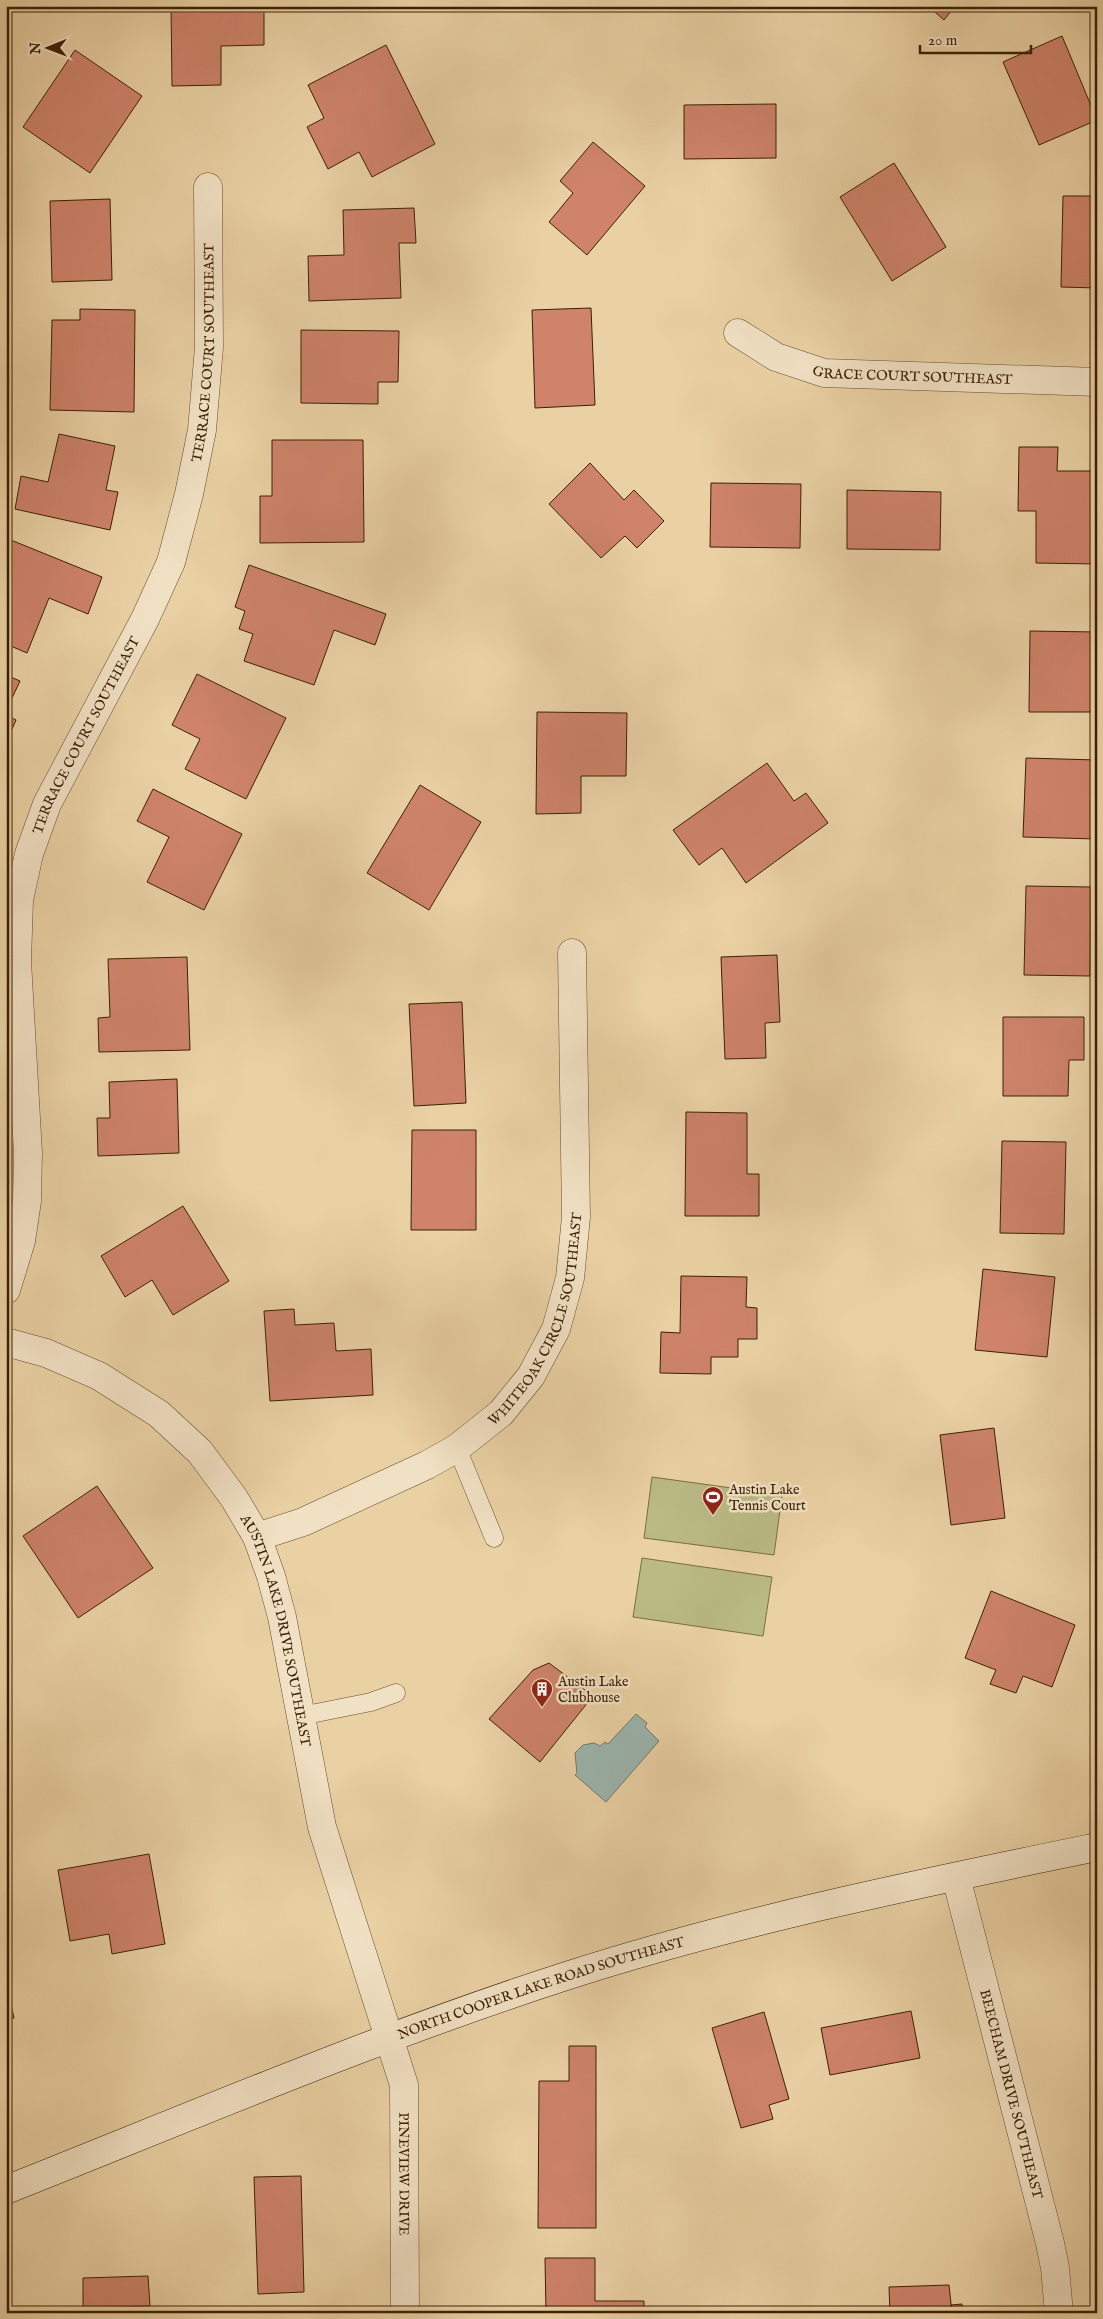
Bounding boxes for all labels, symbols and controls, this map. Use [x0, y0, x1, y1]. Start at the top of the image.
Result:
north arrow [22, 22, 72, 72]
scale bar [920, 22, 1032, 54]
text: 20 m [928, 31, 958, 50]
text: N [27, 42, 45, 55]
street label: TERRACE COURT SOUTHEAST [188, 243, 219, 464]
street label: GRACE COURT SOUTHEAST [810, 362, 1013, 389]
street label: TERRACE COURT SOUTHEAST [29, 633, 144, 837]
street label: WHITEOAK CIRCLE SOUTHEAST [485, 1211, 586, 1430]
place label: Austin Lake Tennis Court [728, 1481, 806, 1515]
sports icon: Austin Lake Tennis Court [701, 1485, 725, 1516]
street label: AUSTIN LAKE DRIVE SOUTHEAST [235, 1511, 315, 1749]
place label: Austin Lake Clubhouse [557, 1673, 629, 1707]
building icon: Austin Lake Clubhouse [530, 1677, 554, 1708]
street label: NORTH COOPER LAKE ROAD SOUTHEAST [395, 1933, 687, 2044]
street label: BEECHAM DRIVE SOUTHEAST [975, 1988, 1046, 2202]
street label: PINEVIEW DRIVE [394, 2112, 413, 2236]

